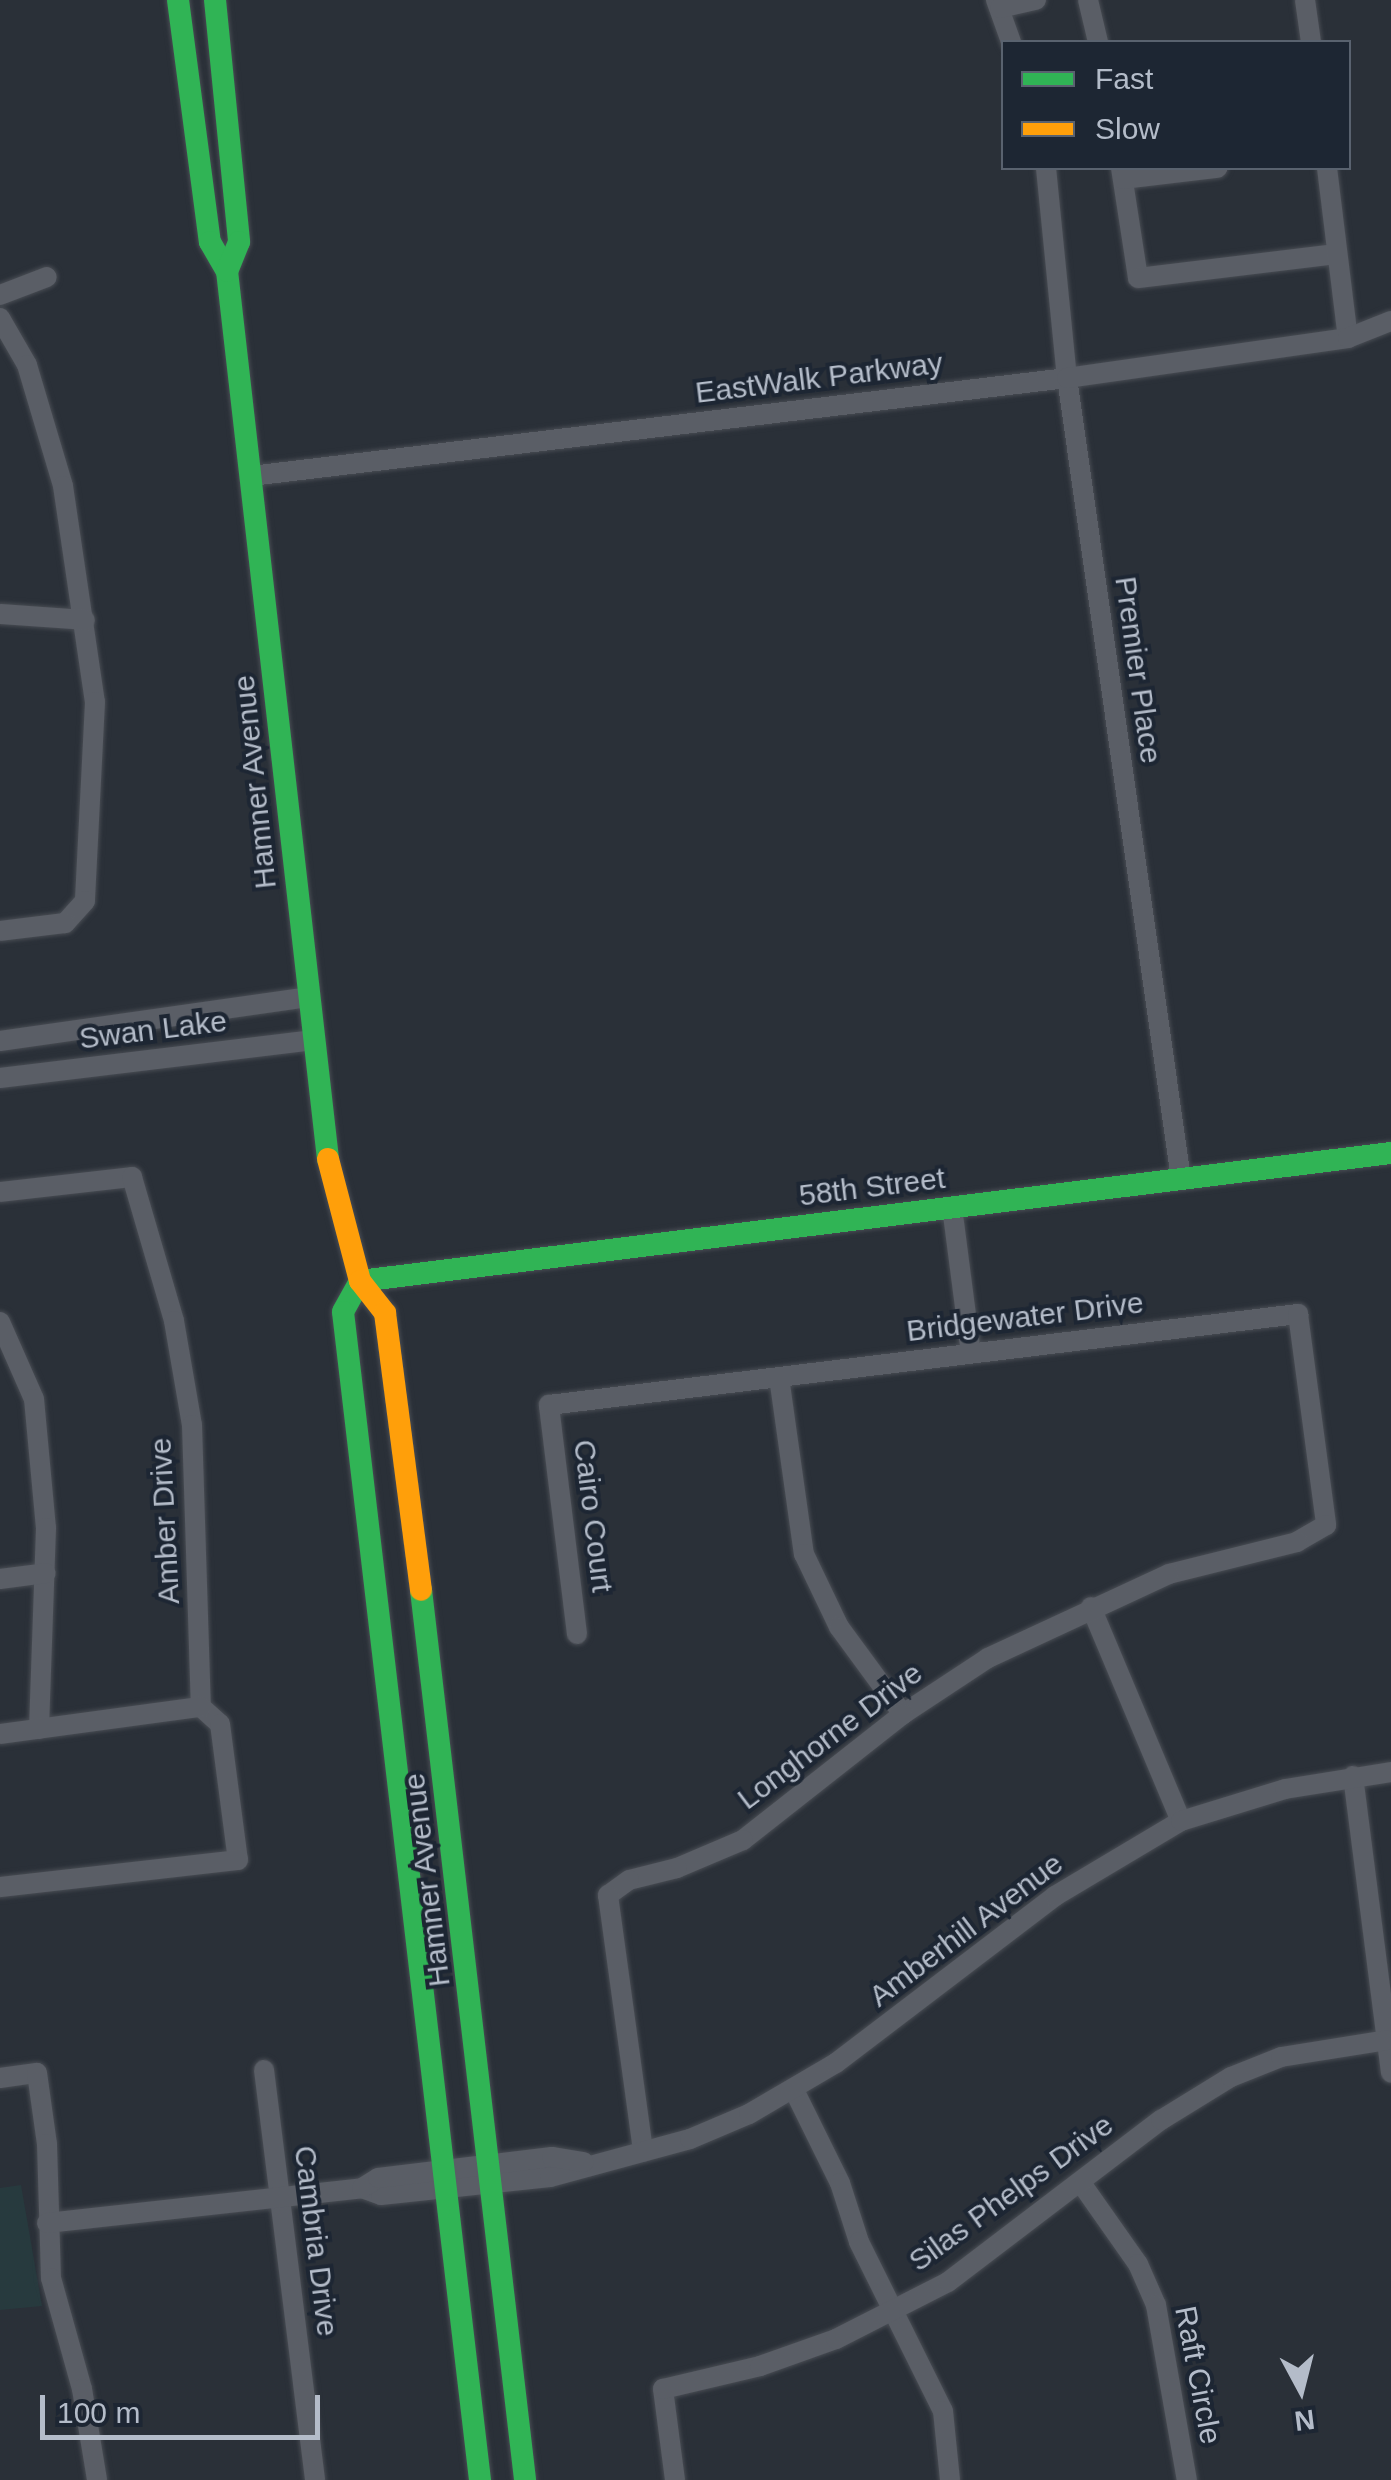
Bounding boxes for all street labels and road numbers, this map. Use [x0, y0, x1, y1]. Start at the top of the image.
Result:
street label: EastWalk Parkway [693, 345, 945, 411]
street label: Premier Place [1107, 574, 1169, 766]
street label: Hamner Avenue [226, 673, 284, 891]
street label: Swan Lake [77, 1003, 229, 1057]
street label: 58th Street [797, 1160, 947, 1214]
street label: Bridgewater Drive [904, 1285, 1146, 1349]
street label: Amber Drive [143, 1437, 187, 1605]
street label: Cairo Court [566, 1438, 620, 1594]
street label: Longhorne Drive [731, 1655, 929, 1817]
street label: Hamner Avenue [396, 1770, 458, 1990]
street label: Amberhill Avenue [861, 1845, 1071, 2015]
street label: Silas Phelps Drive [902, 2107, 1120, 2279]
street label: Cambria Drive [286, 2144, 346, 2338]
street label: Raft Circle [1167, 2303, 1229, 2447]

